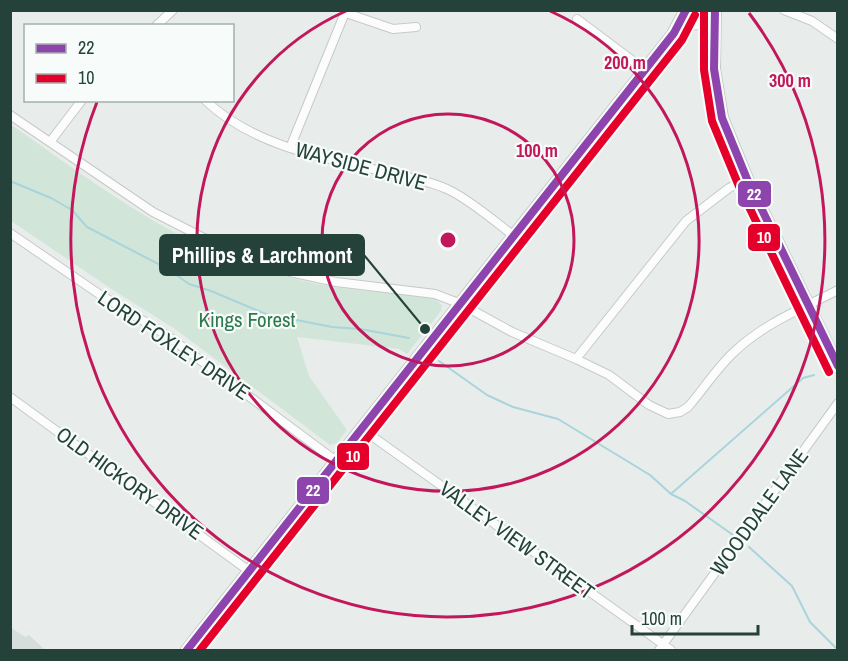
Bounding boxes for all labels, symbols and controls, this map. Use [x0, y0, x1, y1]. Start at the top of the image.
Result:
legend [24, 24, 234, 102]
text: 22 [78, 35, 94, 60]
text: 200 m [604, 50, 646, 75]
text: 10 [78, 65, 94, 90]
text: 300 m [769, 68, 811, 93]
street label: WAYSIDE DRIVE [292, 135, 430, 197]
text: 100 m [516, 138, 558, 163]
line badge: 22 [737, 180, 772, 208]
text: 22 [747, 183, 761, 205]
line badge: 10 [747, 223, 781, 252]
text: 10 [757, 226, 771, 248]
centre of rings [438, 230, 458, 250]
callout: Phillips & Larchmont [160, 235, 364, 275]
text: Phillips & Larchmont [172, 240, 352, 270]
street label: LORD FOXLEY DRIVE [92, 283, 256, 407]
park label: Kings Forest [199, 305, 296, 334]
street label: OLD HICKORY DRIVE [50, 420, 210, 546]
line badge: 10 [336, 442, 370, 471]
street label: WOODDALE LANE [703, 443, 815, 581]
text: 10 [346, 445, 360, 467]
street label: VALLEY VIEW STREET [434, 474, 601, 606]
line badge: 22 [296, 476, 330, 505]
text: 22 [306, 479, 320, 501]
scale bar [632, 598, 758, 636]
text: 100 m [641, 606, 682, 631]

